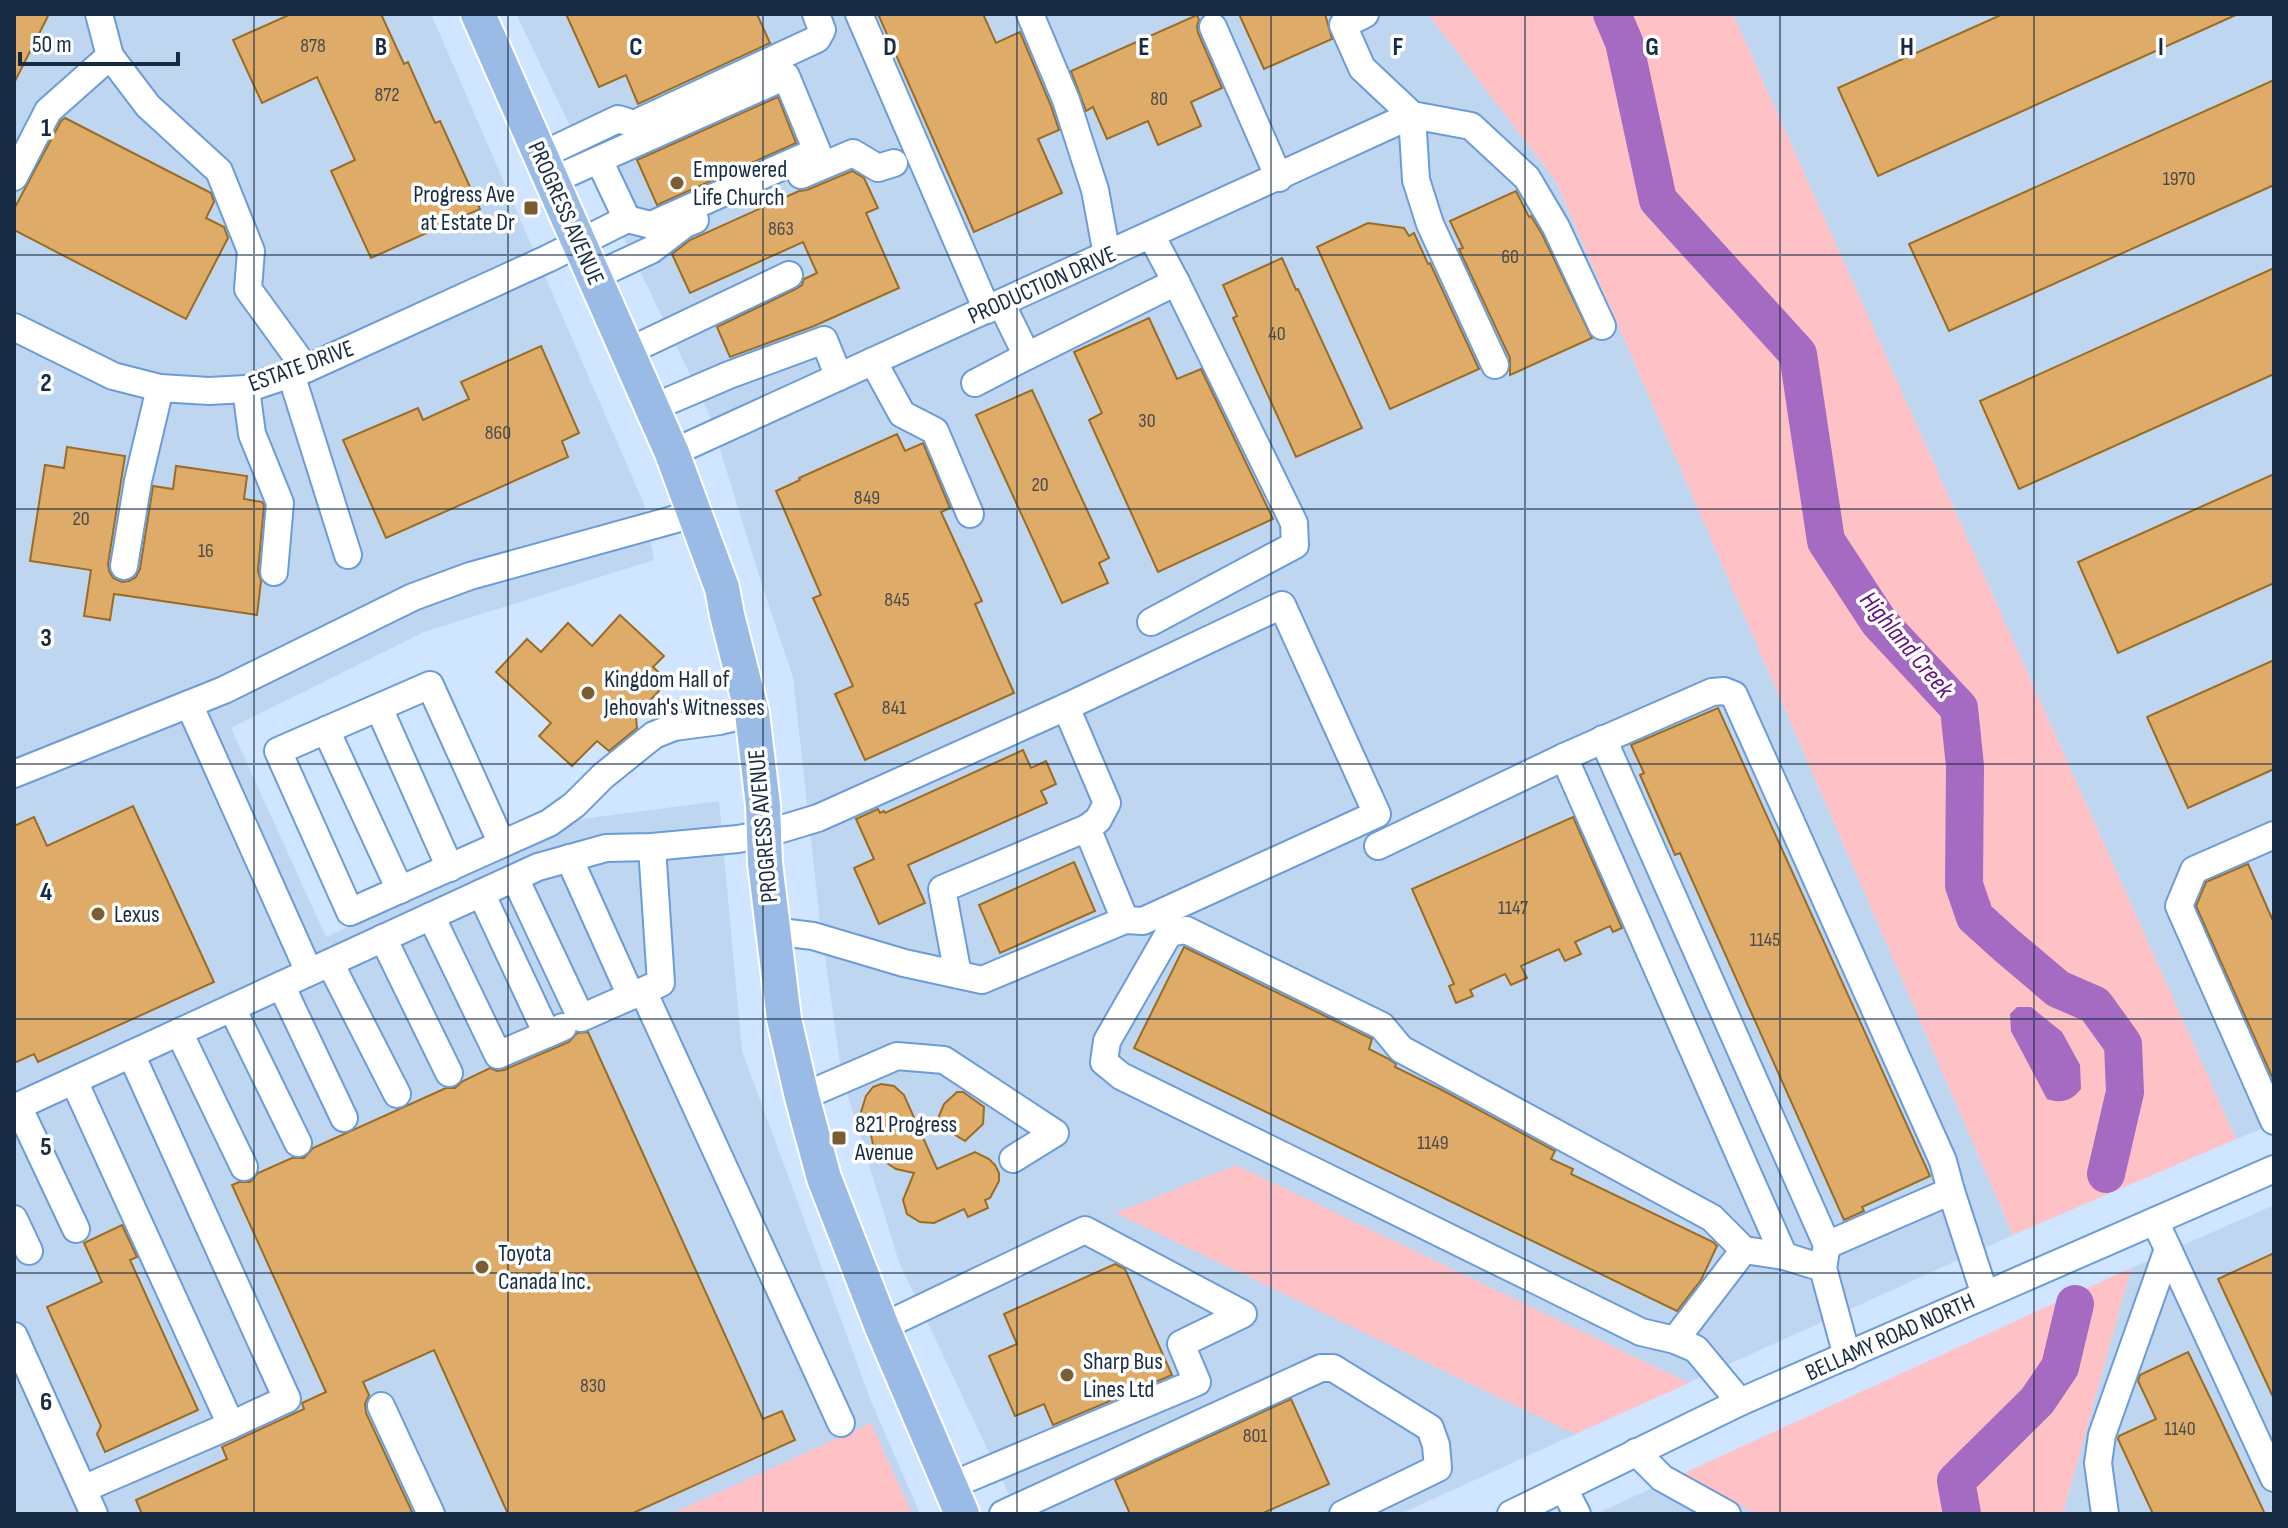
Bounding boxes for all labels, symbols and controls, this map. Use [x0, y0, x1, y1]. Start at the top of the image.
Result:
scale bar [20, 16, 178, 66]
text: 50 m [32, 30, 72, 59]
text: B [375, 32, 387, 63]
text: C [629, 32, 643, 63]
text: D [883, 32, 897, 63]
text: E [1138, 32, 1150, 63]
text: F [1393, 32, 1404, 63]
text: G [1645, 32, 1659, 63]
text: H [1900, 32, 1914, 63]
text: I [2158, 32, 2164, 63]
house number: 878 [300, 34, 326, 58]
house number: 872 [375, 83, 399, 107]
house number: 80 [1150, 87, 1168, 111]
text: 1 [41, 113, 51, 144]
street label: PROGRESS AVENUE [521, 137, 611, 289]
place label: Empowered Life Church [693, 155, 787, 212]
house number: 1970 [2163, 167, 2195, 191]
marker: Empowered Life Church [668, 174, 686, 192]
place label: Progress Ave at Estate Dr [413, 180, 515, 237]
marker: Progress Ave at Estate Dr [522, 199, 540, 217]
house number: 863 [768, 217, 794, 241]
street label: PRODUCTION DRIVE [964, 239, 1120, 331]
house number: 60 [1501, 245, 1519, 269]
house number: 40 [1268, 322, 1286, 346]
street label: ESTATE DRIVE [244, 334, 358, 398]
text: 2 [40, 368, 52, 399]
house number: 30 [1138, 409, 1156, 433]
house number: 860 [485, 421, 511, 445]
house number: 20 [1031, 473, 1049, 497]
house number: 849 [854, 486, 880, 510]
house number: 20 [72, 507, 90, 531]
house number: 16 [198, 539, 214, 563]
water label: Highland Creek [1853, 586, 1960, 705]
house number: 845 [884, 588, 910, 612]
text: 3 [40, 623, 52, 654]
place label: Kingdom Hall of Jehovah's Witnesses [603, 665, 765, 722]
marker: Kingdom Hall of Jehovah's Witnesses [579, 684, 597, 702]
house number: 841 [882, 696, 906, 720]
street label: PROGRESS AVENUE [742, 748, 784, 904]
text: 4 [40, 877, 52, 908]
house number: 1147 [1498, 896, 1528, 920]
place label: Lexus [114, 900, 160, 929]
marker: Lexus [89, 905, 107, 923]
house number: 1145 [1750, 928, 1780, 952]
place label: 821 Progress Avenue [854, 1110, 957, 1167]
marker: 821 Progress Avenue [830, 1129, 848, 1147]
house number: 1149 [1417, 1131, 1449, 1155]
text: 5 [40, 1132, 52, 1163]
place label: Toyota Canada Inc. [498, 1239, 591, 1296]
marker: Toyota Canada Inc. [473, 1258, 491, 1276]
street label: BELLAMY ROAD NORTH [1801, 1287, 1979, 1387]
place label: Sharp Bus Lines Ltd [1083, 1347, 1163, 1404]
marker: Sharp Bus Lines Ltd [1058, 1366, 1076, 1384]
house number: 830 [580, 1374, 606, 1398]
text: 6 [40, 1387, 52, 1418]
house number: 1140 [2164, 1417, 2196, 1441]
house number: 801 [1243, 1424, 1267, 1448]

